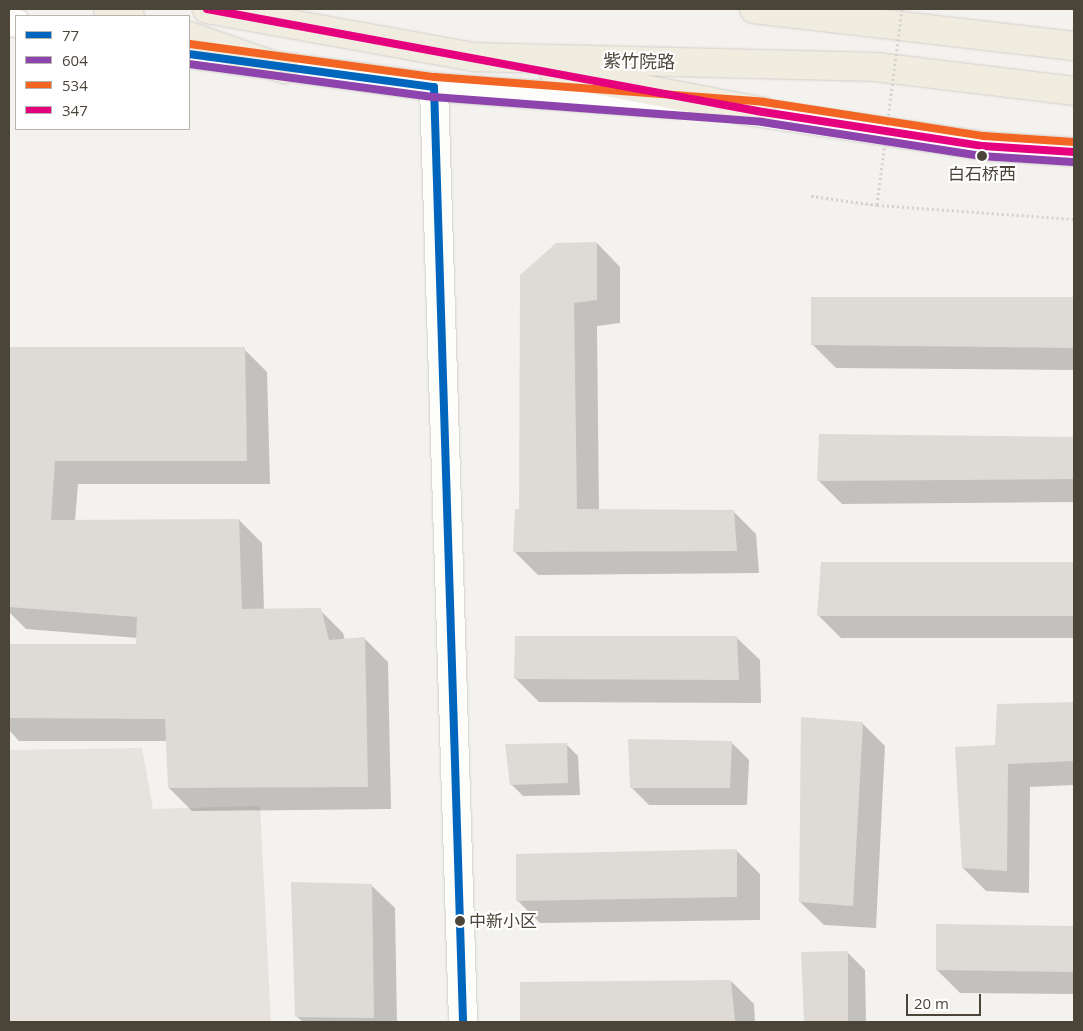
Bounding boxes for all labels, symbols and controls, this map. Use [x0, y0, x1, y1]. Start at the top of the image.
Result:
legend [15, 15, 190, 130]
text: 77 [62, 25, 79, 45]
text: 604 [62, 50, 88, 70]
street label: 紫竹院路 [603, 50, 675, 72]
text: 534 [62, 75, 88, 95]
text: 347 [62, 100, 88, 120]
marker: 白石桥西 [977, 151, 987, 161]
place label: 白石桥西 [948, 164, 1016, 184]
place label: 中新小区 [469, 911, 537, 931]
marker: 中新小区 [455, 916, 465, 926]
scale bar [908, 984, 983, 1016]
text: 20 m [914, 993, 949, 1013]

